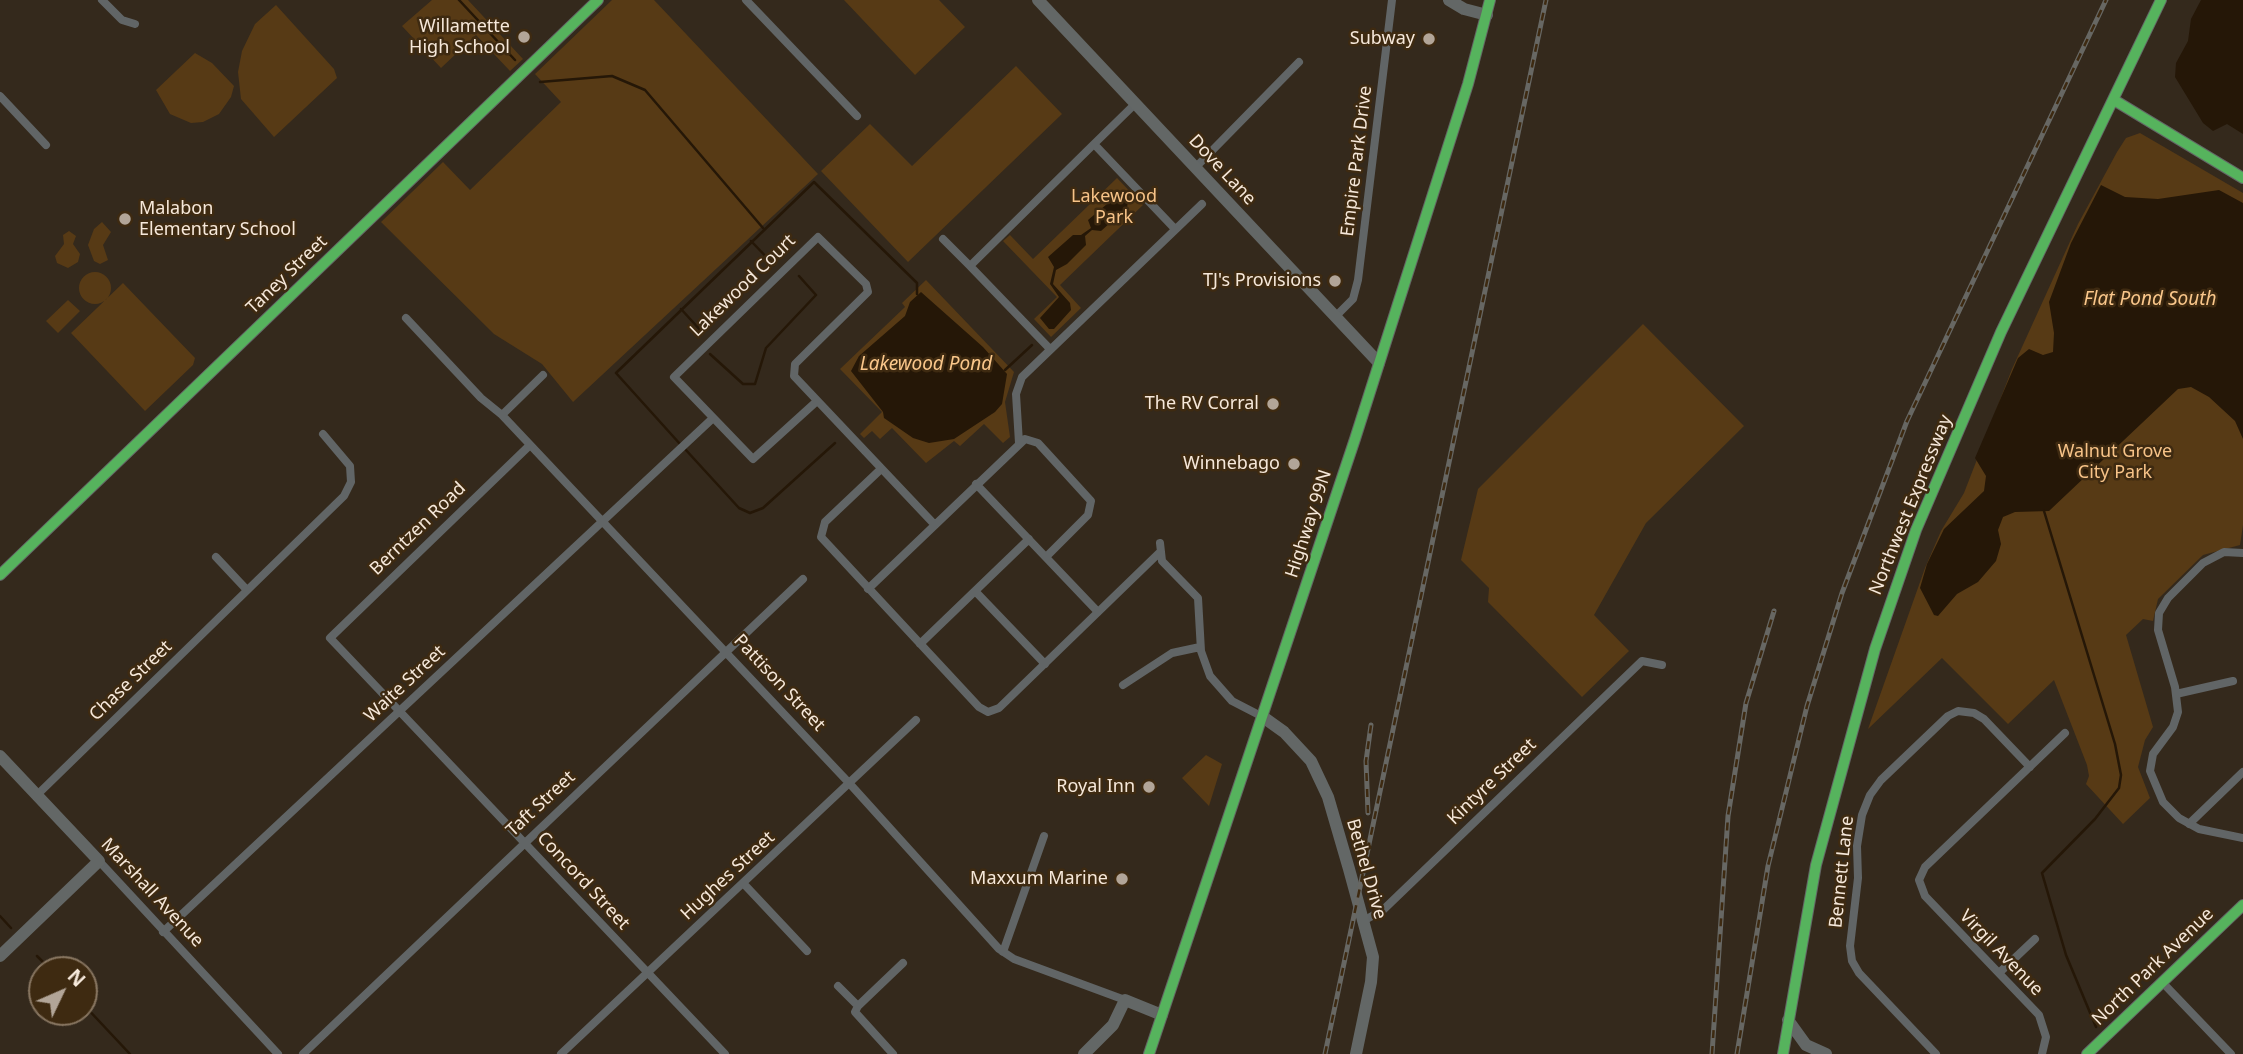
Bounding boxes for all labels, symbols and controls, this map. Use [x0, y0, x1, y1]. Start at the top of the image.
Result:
place label: Willamette High School [409, 16, 510, 58]
place label: Subway [1350, 28, 1415, 50]
marker: Willamette High School [516, 29, 532, 45]
marker: Subway [1421, 31, 1437, 47]
street label: Empire Park Drive [1337, 84, 1377, 238]
street label: Dove Lane [1184, 130, 1260, 210]
park label: Lakewood Park [1071, 186, 1157, 228]
place label: Malabon Elementary School [139, 198, 296, 241]
marker: Malabon Elementary School [117, 211, 133, 227]
street label: Lakewood Court [686, 230, 800, 342]
street label: Taney Street [242, 231, 332, 319]
place label: TJ's Provisions [1203, 270, 1321, 292]
marker: TJ's Provisions [1327, 273, 1343, 289]
water label: Flat Pond South [2083, 289, 2217, 311]
water label: Lakewood Pond [860, 354, 992, 376]
place label: The RV Corral [1145, 393, 1259, 415]
marker: The RV Corral [1265, 396, 1281, 412]
street label: Northwest Expressway [1865, 412, 1957, 598]
park label: Walnut Grove City Park [2058, 441, 2172, 484]
place label: Winnebago [1183, 453, 1280, 475]
marker: Winnebago [1286, 456, 1302, 472]
street label: Highway 99N [1281, 467, 1337, 581]
street label: Berntzen Road [366, 478, 470, 580]
street label: Pattison Street [729, 630, 829, 736]
street label: Chase Street [85, 636, 177, 726]
street label: Waite Street [360, 641, 450, 727]
street label: Kintyre Street [1443, 734, 1541, 830]
street label: Taft Street [502, 767, 580, 841]
place label: Royal Inn [1056, 776, 1135, 798]
marker: Royal Inn [1141, 779, 1157, 795]
street label: Bennett Lane [1825, 815, 1859, 929]
street label: Bethel Drive [1341, 816, 1391, 922]
street label: Hughes Street [677, 827, 779, 925]
street label: Concord Street [532, 828, 634, 934]
street label: Marshall Avenue [96, 834, 208, 952]
place label: Maxxum Marine [970, 868, 1108, 890]
marker: Maxxum Marine [1114, 871, 1130, 887]
street label: North Park Avenue [2088, 904, 2218, 1030]
street label: Virgil Avenue [1955, 906, 2047, 1000]
north arrow [28, 956, 98, 1026]
text: N [62, 963, 91, 992]

